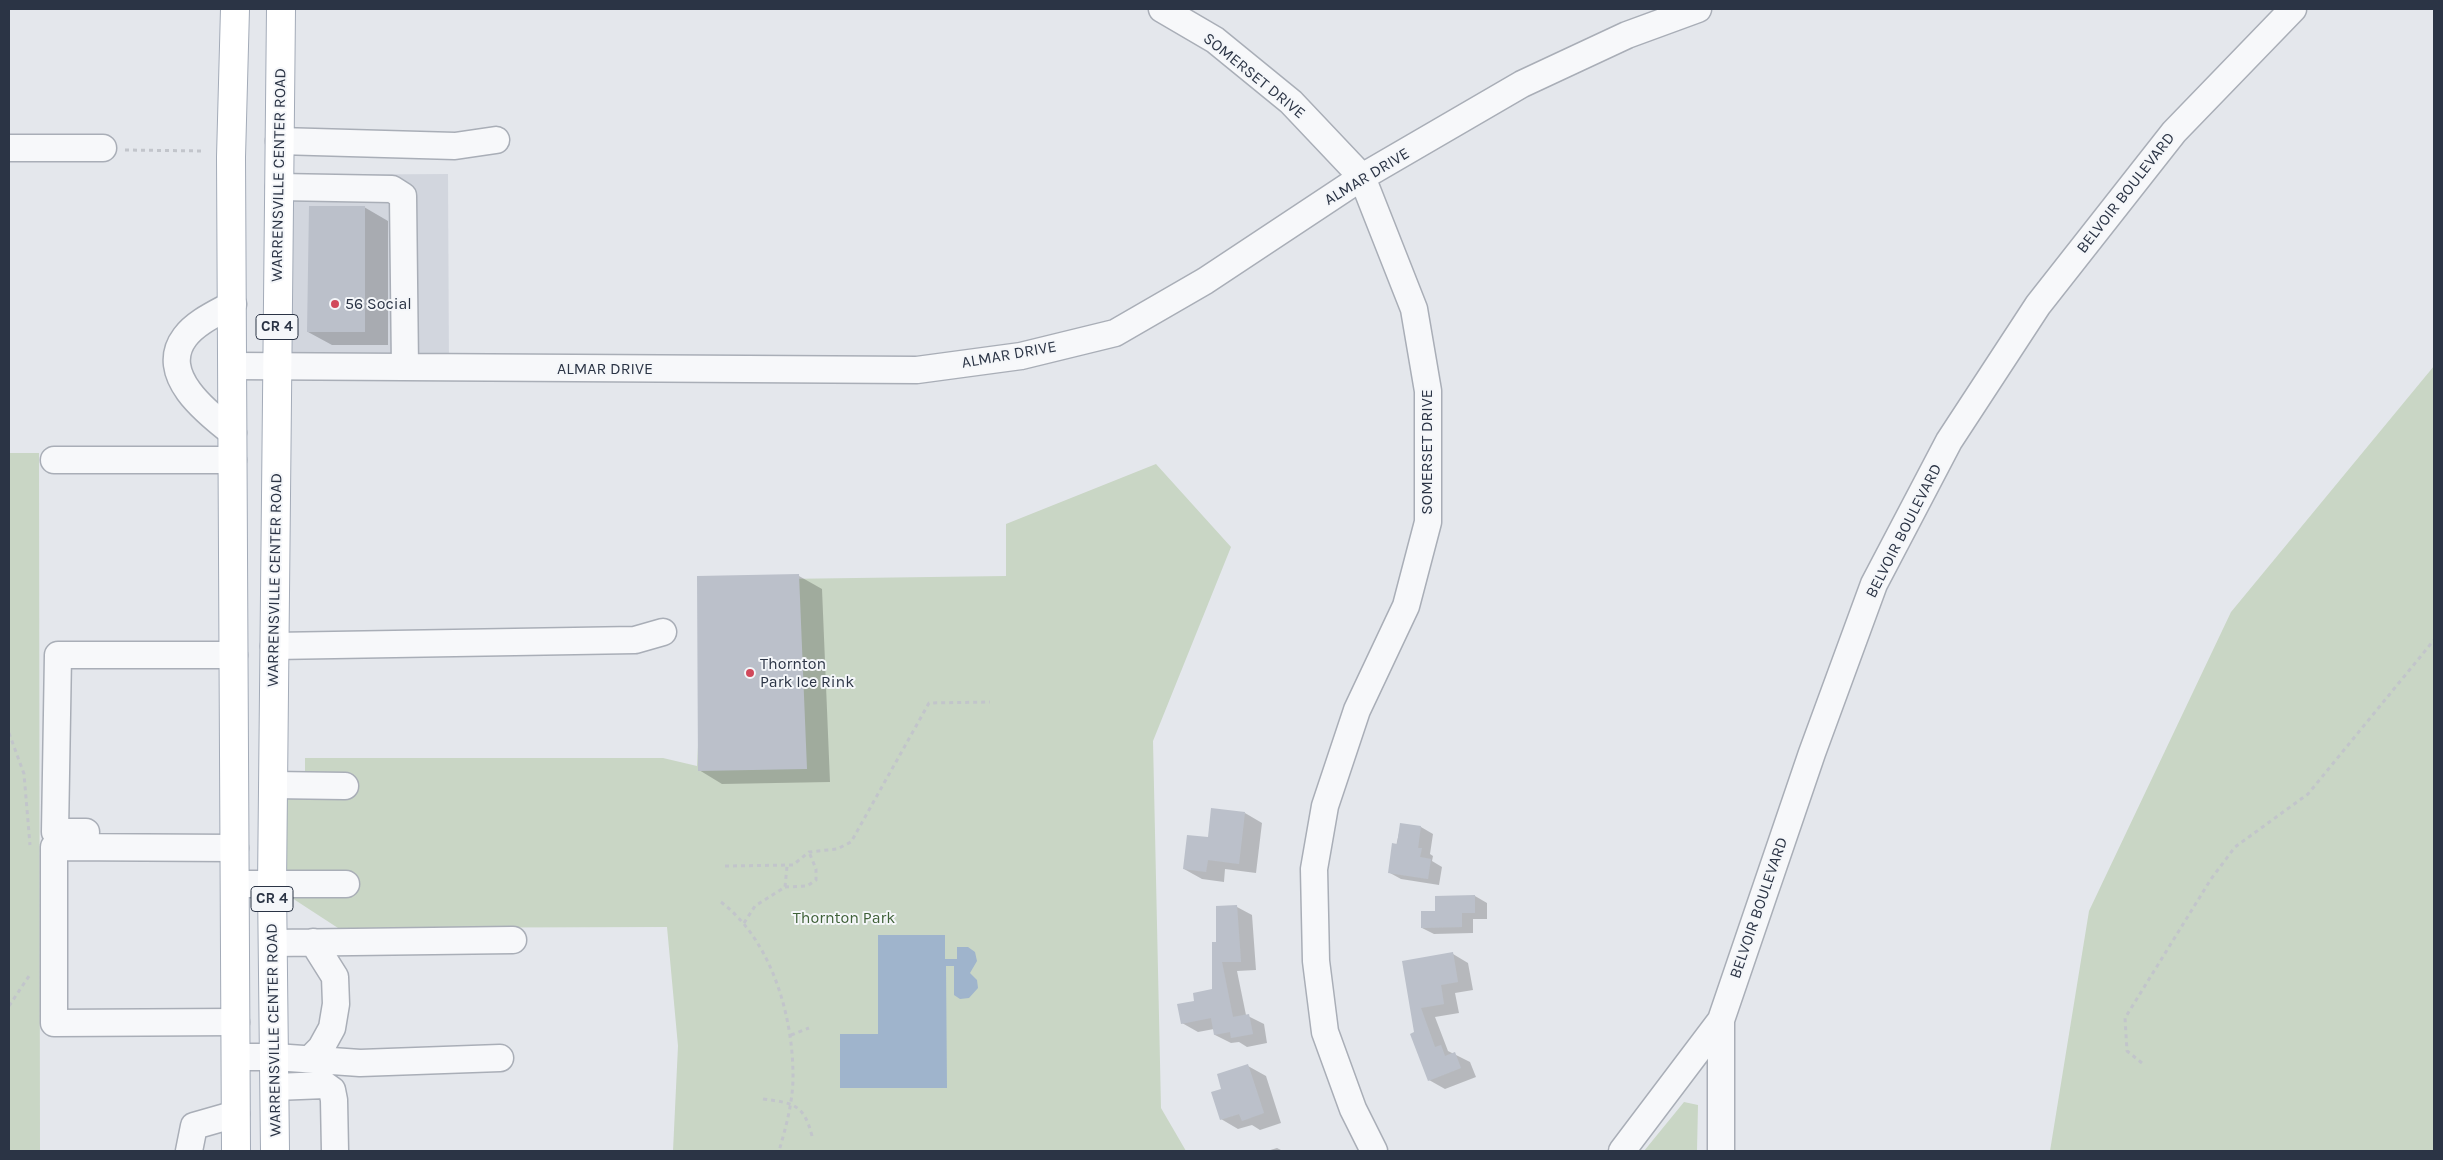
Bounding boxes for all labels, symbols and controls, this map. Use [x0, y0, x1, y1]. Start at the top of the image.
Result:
street label: SOMERSET DRIVE [1199, 29, 1309, 123]
street label: WARRENSVILLE CENTER ROAD [268, 68, 290, 282]
street label: BELVOIR BOULEVARD [2073, 129, 2179, 257]
street label: ALMAR DRIVE [1321, 144, 1413, 210]
place label: 56 Social [345, 294, 412, 314]
marker: 56 Social [329, 298, 341, 310]
road number: CR 4 [256, 314, 298, 340]
street label: ALMAR DRIVE [960, 337, 1058, 373]
street label: ALMAR DRIVE [557, 359, 653, 379]
street label: SOMERSET DRIVE [1417, 389, 1437, 515]
street label: BELVOIR BOULEVARD [1862, 461, 1946, 601]
street label: WARRENSVILLE CENTER ROAD [264, 473, 286, 687]
place label: Thornton Park Ice Rink [760, 654, 854, 692]
marker: Thornton Park Ice Rink [744, 667, 756, 679]
street label: BELVOIR BOULEVARD [1726, 835, 1792, 981]
road number: CR 4 [251, 886, 293, 912]
park label: Thornton Park [793, 908, 895, 928]
street label: WARRENSVILLE CENTER ROAD [263, 923, 285, 1137]

